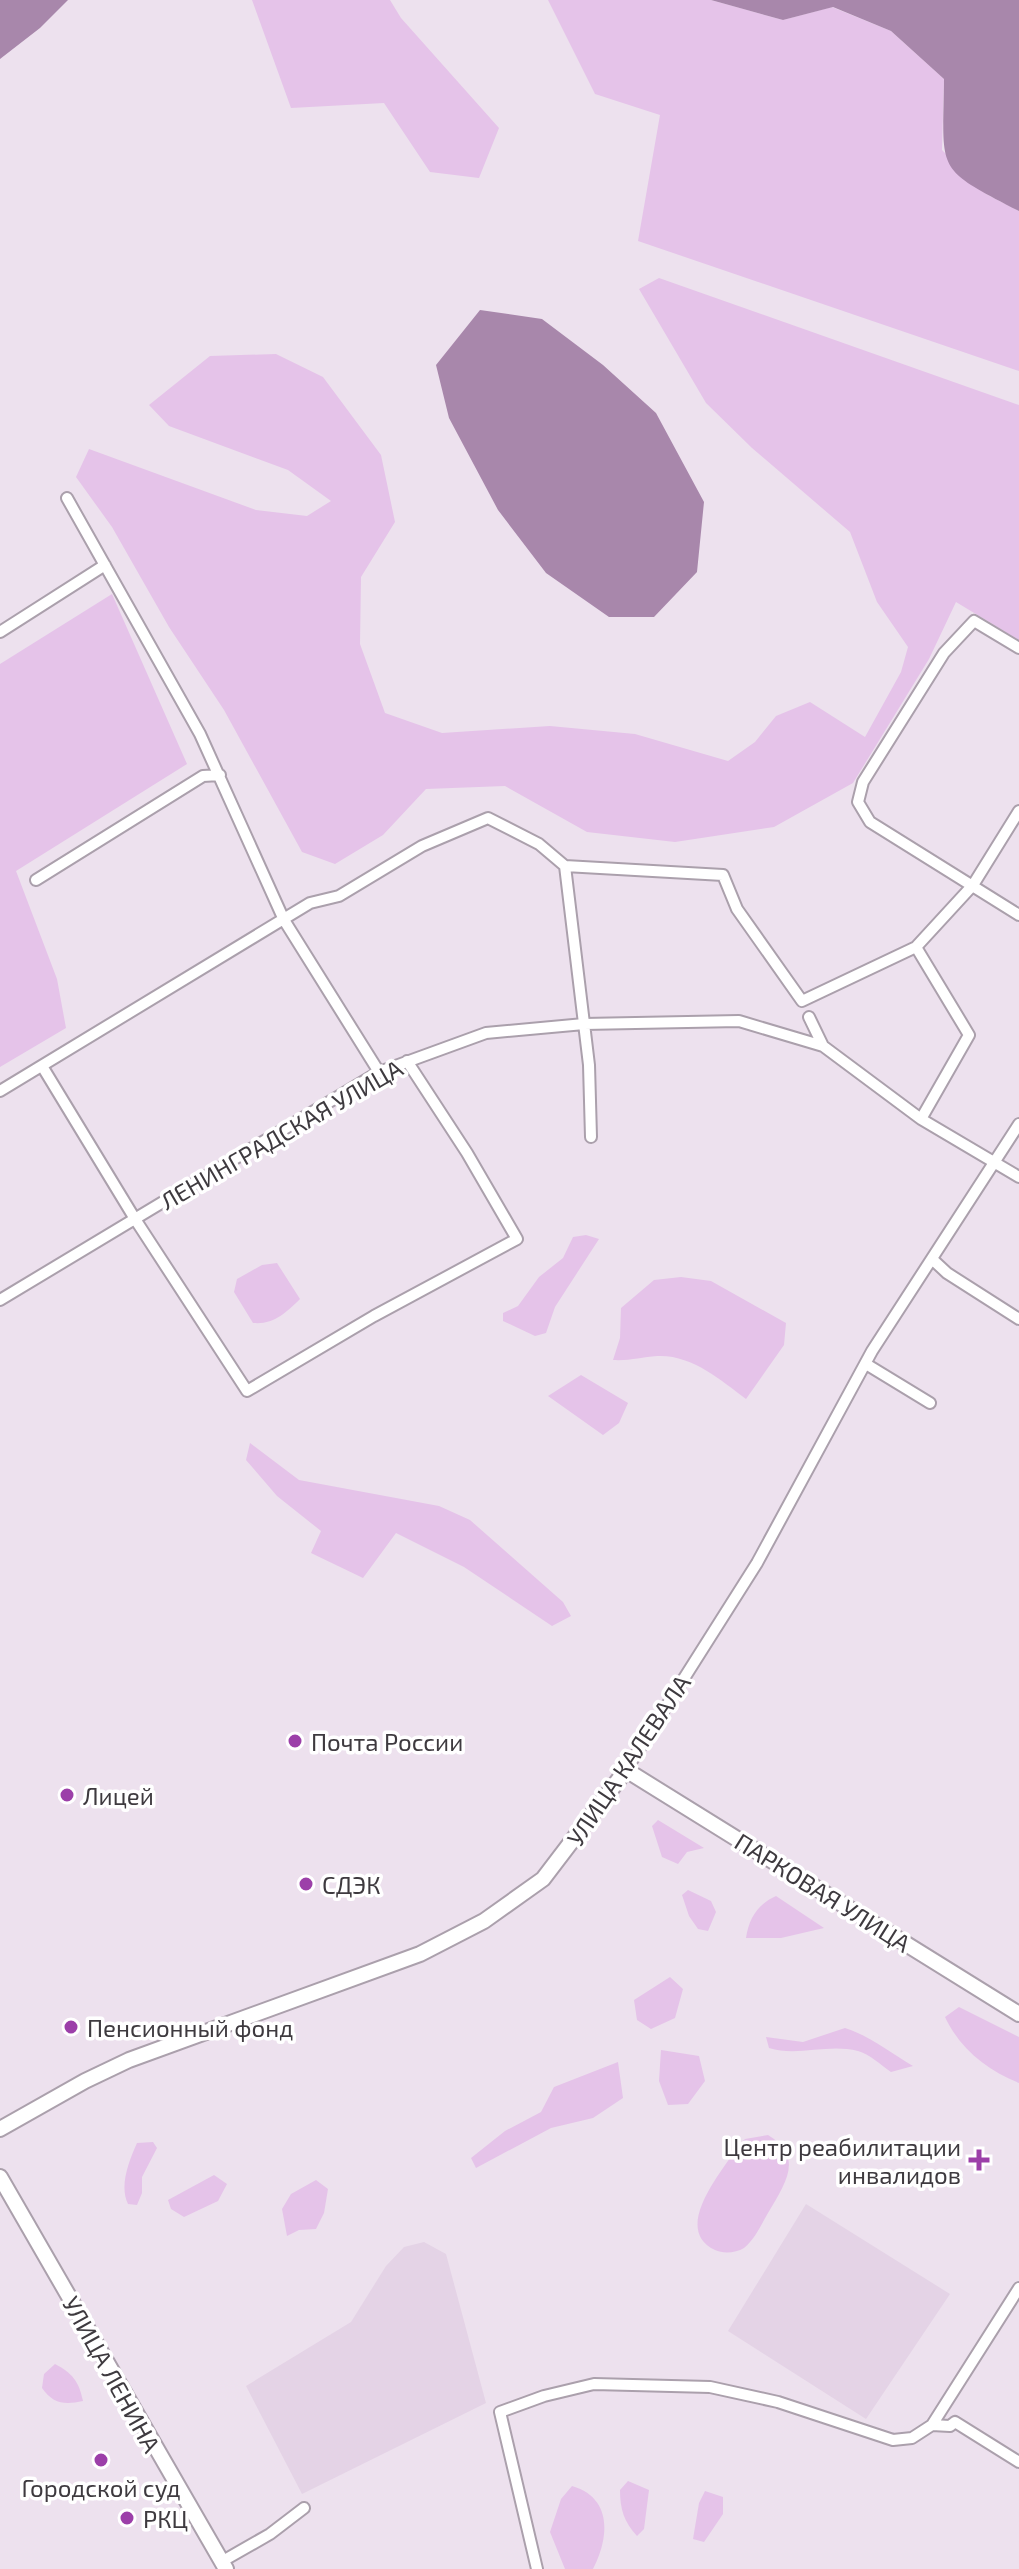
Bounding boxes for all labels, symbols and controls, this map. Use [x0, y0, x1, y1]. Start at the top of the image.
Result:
street label: ЛЕНИНГРАДСКАЯ УЛИЦА [155, 1053, 407, 1215]
street label: УЛИЦА КАЛЕВАЛА [560, 1669, 696, 1851]
place label: Почта России [311, 1727, 463, 1756]
marker: Почта России [286, 1732, 304, 1750]
place label: Лицей [83, 1781, 154, 1810]
marker: Лицей [58, 1786, 76, 1804]
street label: ПАРКОВАЯ УЛИЦА [730, 1826, 916, 1958]
place label: СДЭК [322, 1870, 381, 1899]
marker: СДЭК [297, 1875, 315, 1893]
place label: Пенсионный фонд [87, 2013, 293, 2042]
marker: Пенсионный фонд [62, 2018, 80, 2036]
place label: Центр реабилитации инвалидов [723, 2132, 961, 2189]
marker: Центр реабилитации инвалидов [968, 2149, 990, 2171]
street label: УЛИЦА ЛЕНИНА [57, 2291, 167, 2457]
marker: Городской суд [92, 2451, 110, 2469]
place label: Городской суд [21, 2473, 181, 2503]
place label: РКЦ [143, 2504, 188, 2533]
marker: РКЦ [118, 2509, 136, 2527]

